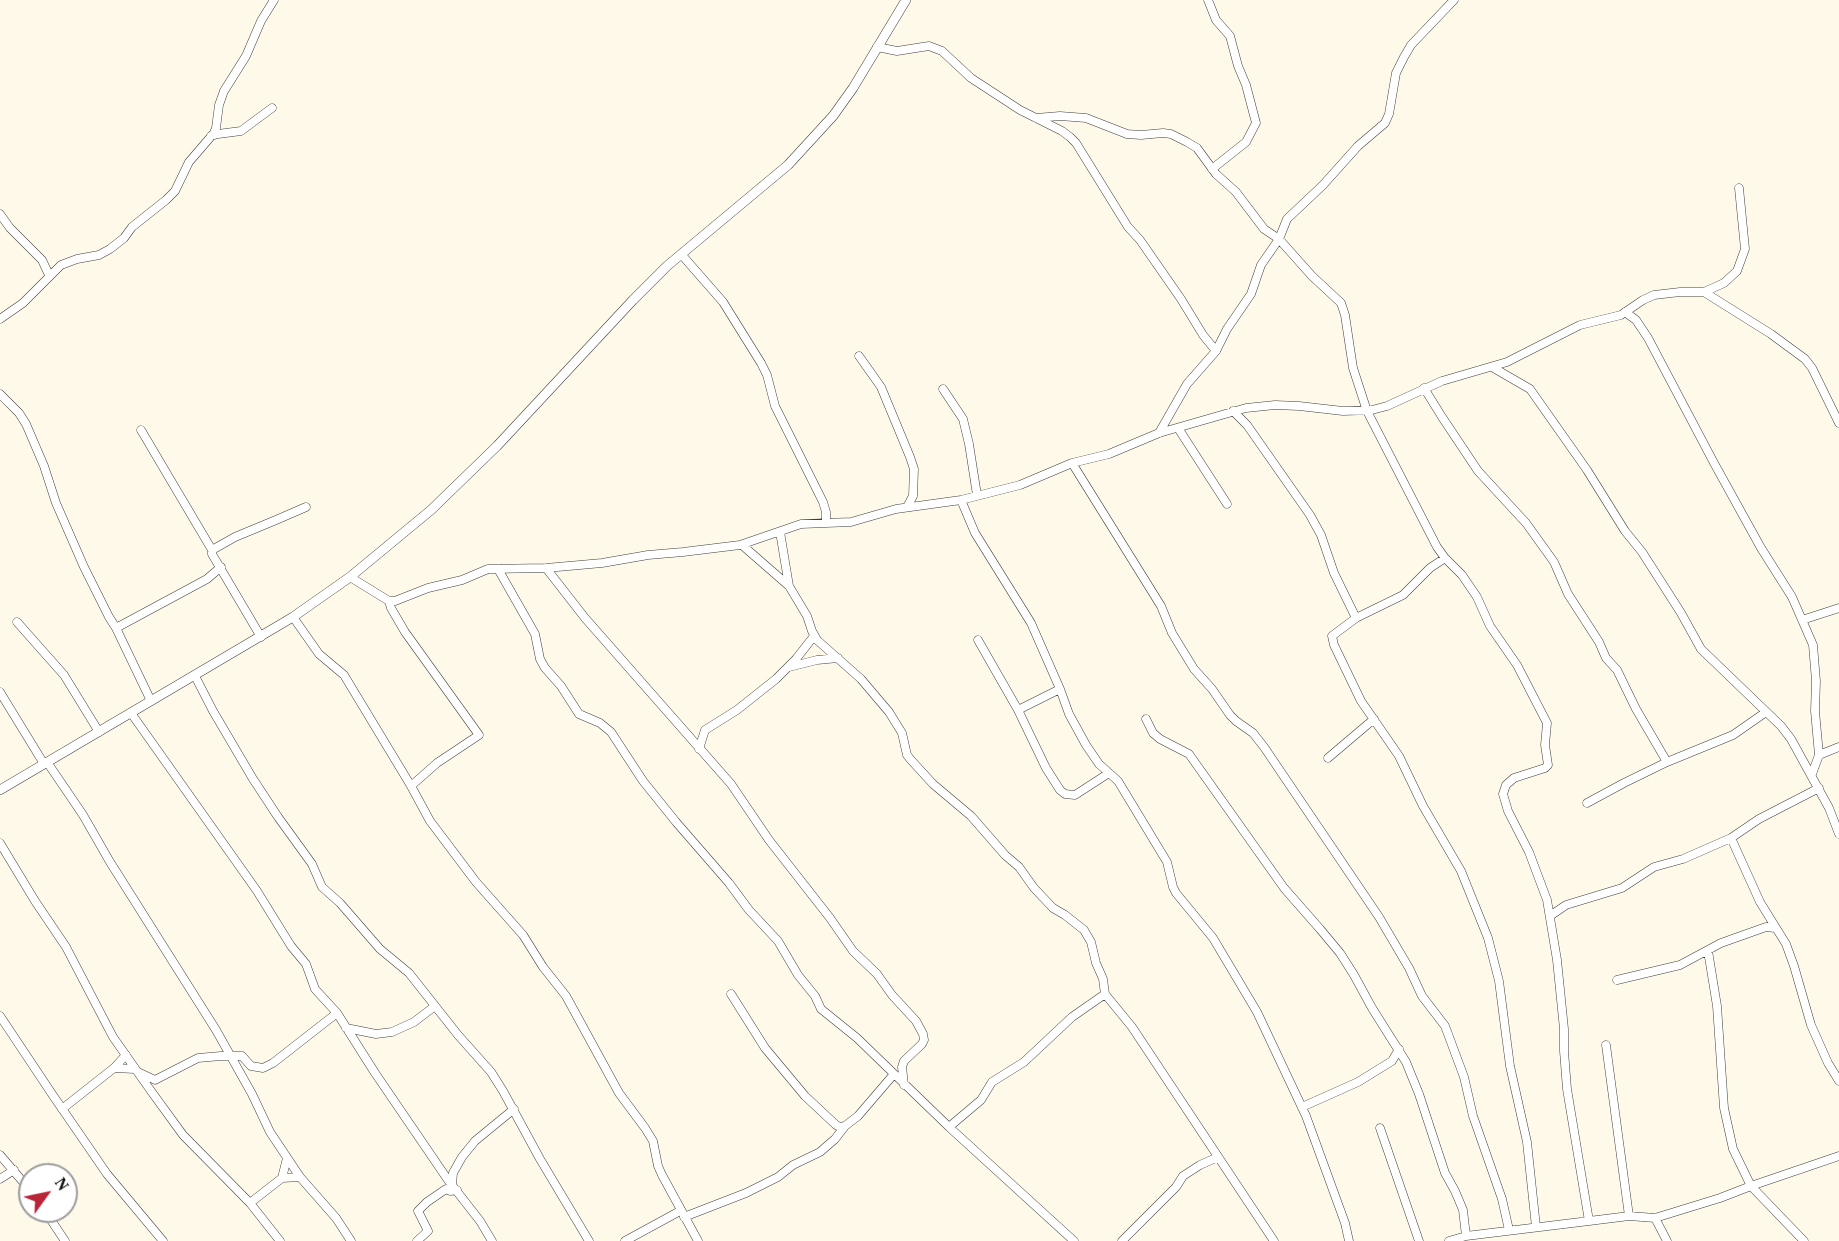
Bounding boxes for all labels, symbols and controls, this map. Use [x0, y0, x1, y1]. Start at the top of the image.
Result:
north arrow [18, 1163, 78, 1223]
text: N [52, 1175, 72, 1193]

